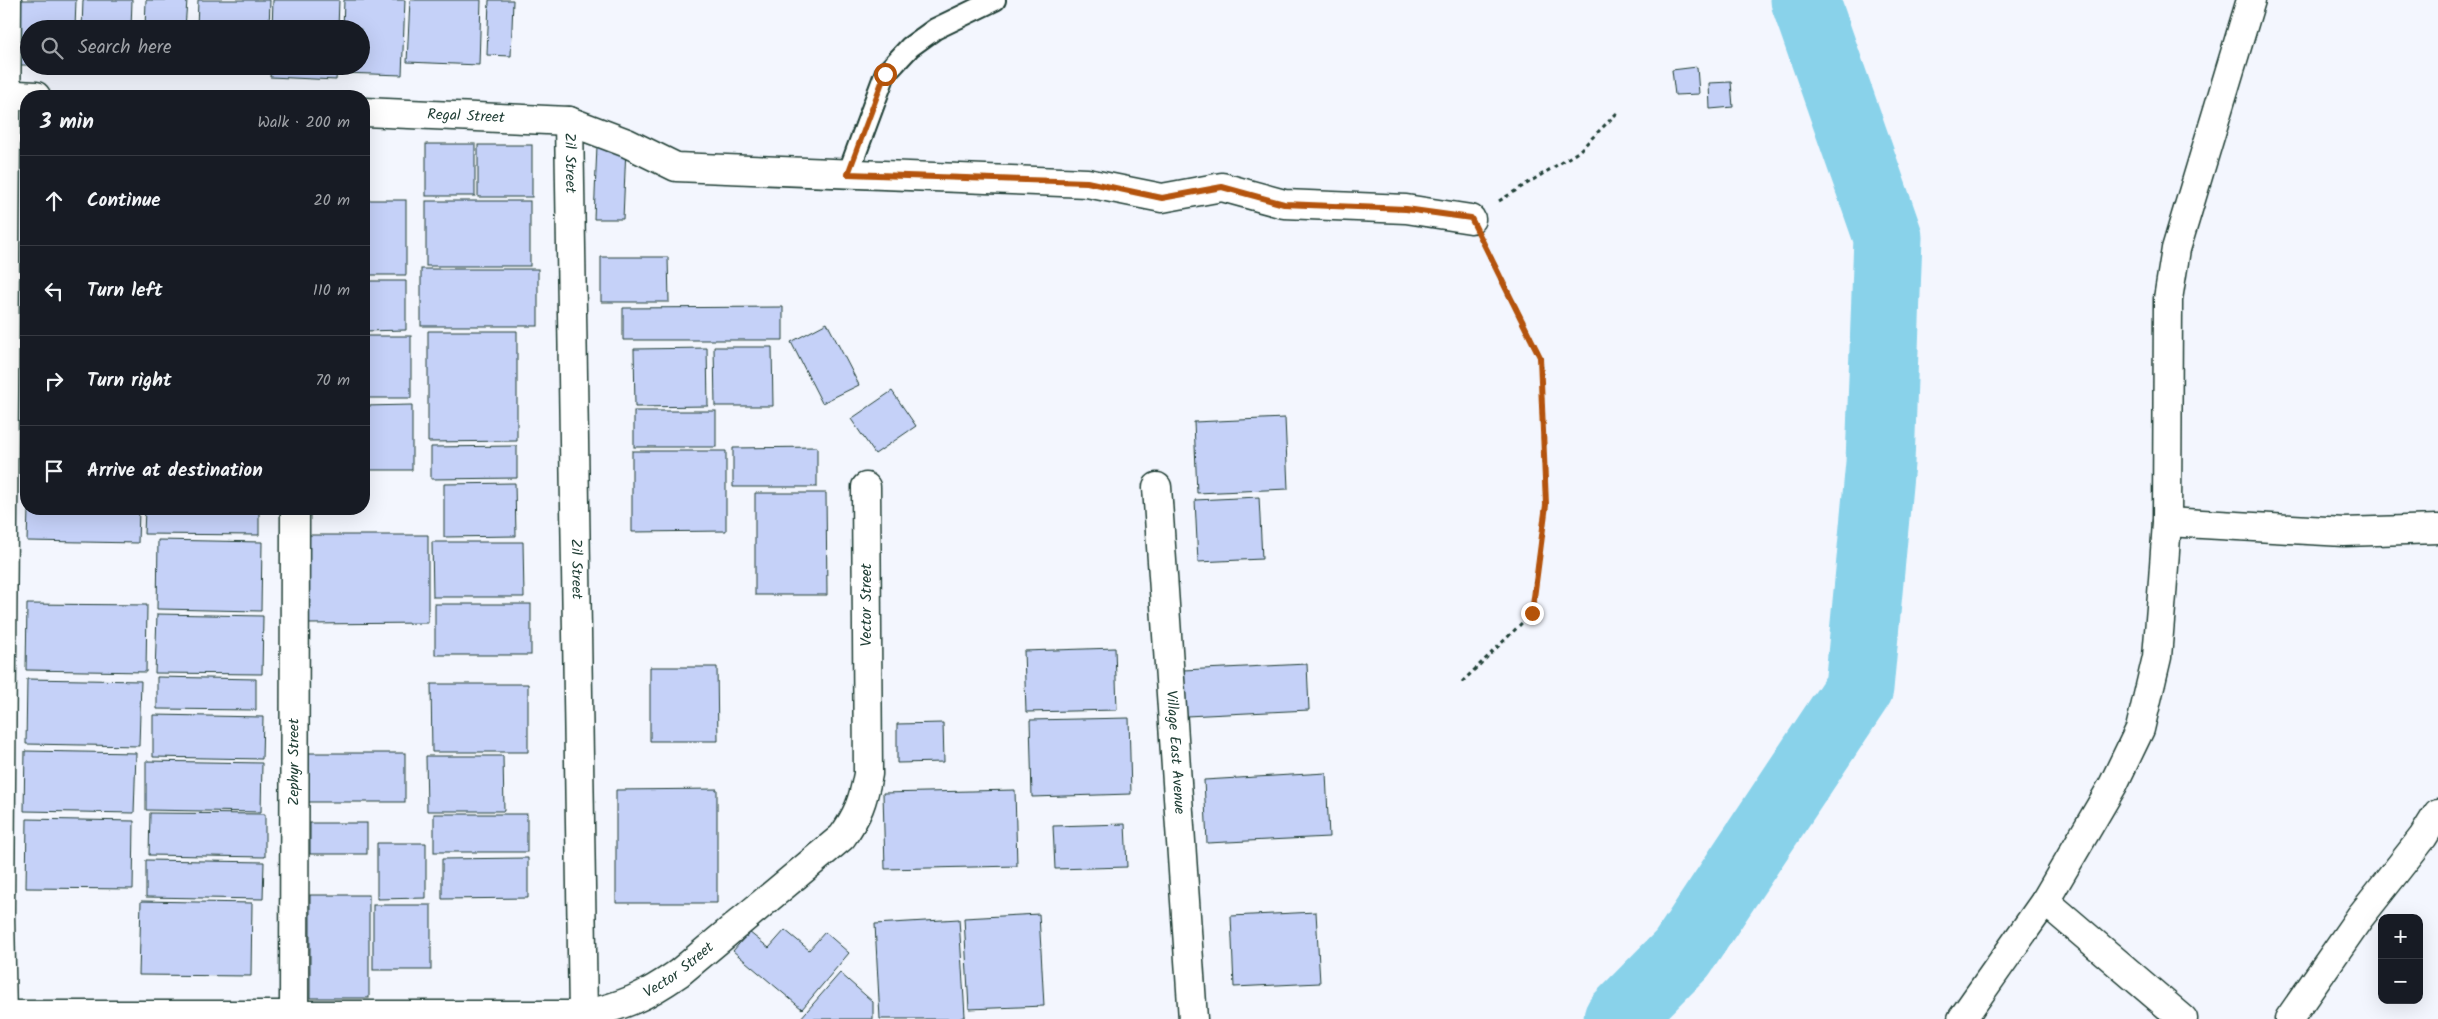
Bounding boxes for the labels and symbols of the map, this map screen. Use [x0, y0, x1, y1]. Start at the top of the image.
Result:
route start [874, 63, 897, 86]
street label: Regal Street [427, 103, 505, 130]
street label: Zil Street [557, 132, 582, 194]
street label: Zil Street [564, 538, 588, 600]
street label: Vector Street [855, 563, 879, 647]
route end [1521, 602, 1544, 625]
street label: Village East Avenue [1159, 690, 1191, 815]
street label: Zephyr Street [282, 718, 307, 806]
street label: Vector Street [639, 936, 720, 1005]

